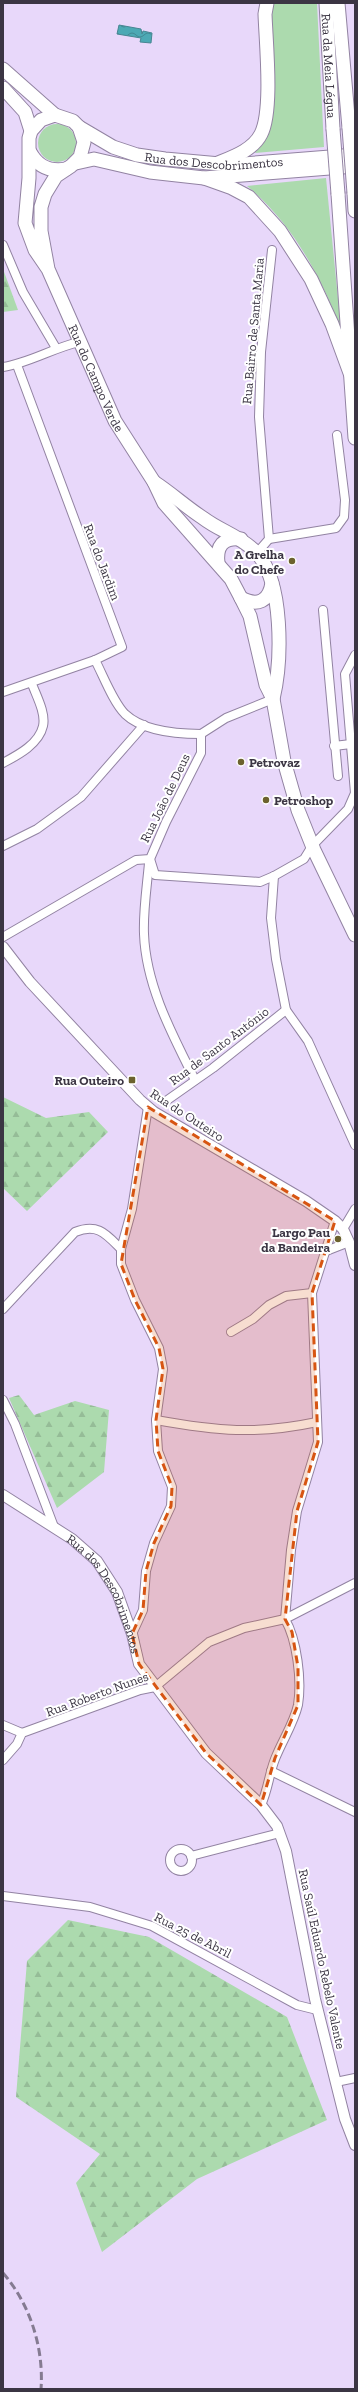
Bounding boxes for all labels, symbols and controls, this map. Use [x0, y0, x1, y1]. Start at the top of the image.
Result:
street label: Rua da Meia Légua [319, 13, 340, 119]
street label: Rua dos Descobrimentos [144, 149, 284, 173]
street label: Rua Bairro de Santa Maria [239, 257, 267, 405]
street label: Rua do Campo Verde [66, 322, 127, 434]
street label: Rua do Jardim [81, 522, 124, 603]
place label: A Grelha do Chefe [234, 547, 285, 577]
marker: A Grelha do Chefe [287, 556, 297, 566]
street label: Rua João de Deus [137, 751, 193, 845]
place label: Petrovaz [249, 755, 300, 770]
marker: Petrovaz [236, 757, 246, 767]
place label: Petroshop [274, 793, 334, 808]
marker: Petroshop [261, 795, 271, 805]
street label: Rua de Santo António [166, 1004, 272, 1088]
place label: Rua Outeiro [54, 1073, 124, 1088]
marker: Rua Outeiro [127, 1075, 137, 1085]
street label: Rua do Outeiro [147, 1086, 227, 1145]
place label: Largo Pau da Bandeira [261, 1225, 330, 1255]
marker: Largo Pau da Bandeira [333, 1234, 343, 1244]
street label: Rua dos Descobrimentos [64, 1530, 144, 1655]
street label: Rua Roberto Nunes [44, 1668, 151, 1720]
street label: Rua Saúl Eduardo Rebelo Valente [296, 1868, 348, 2050]
street label: Rua 25 de Abril [152, 1909, 235, 1961]

